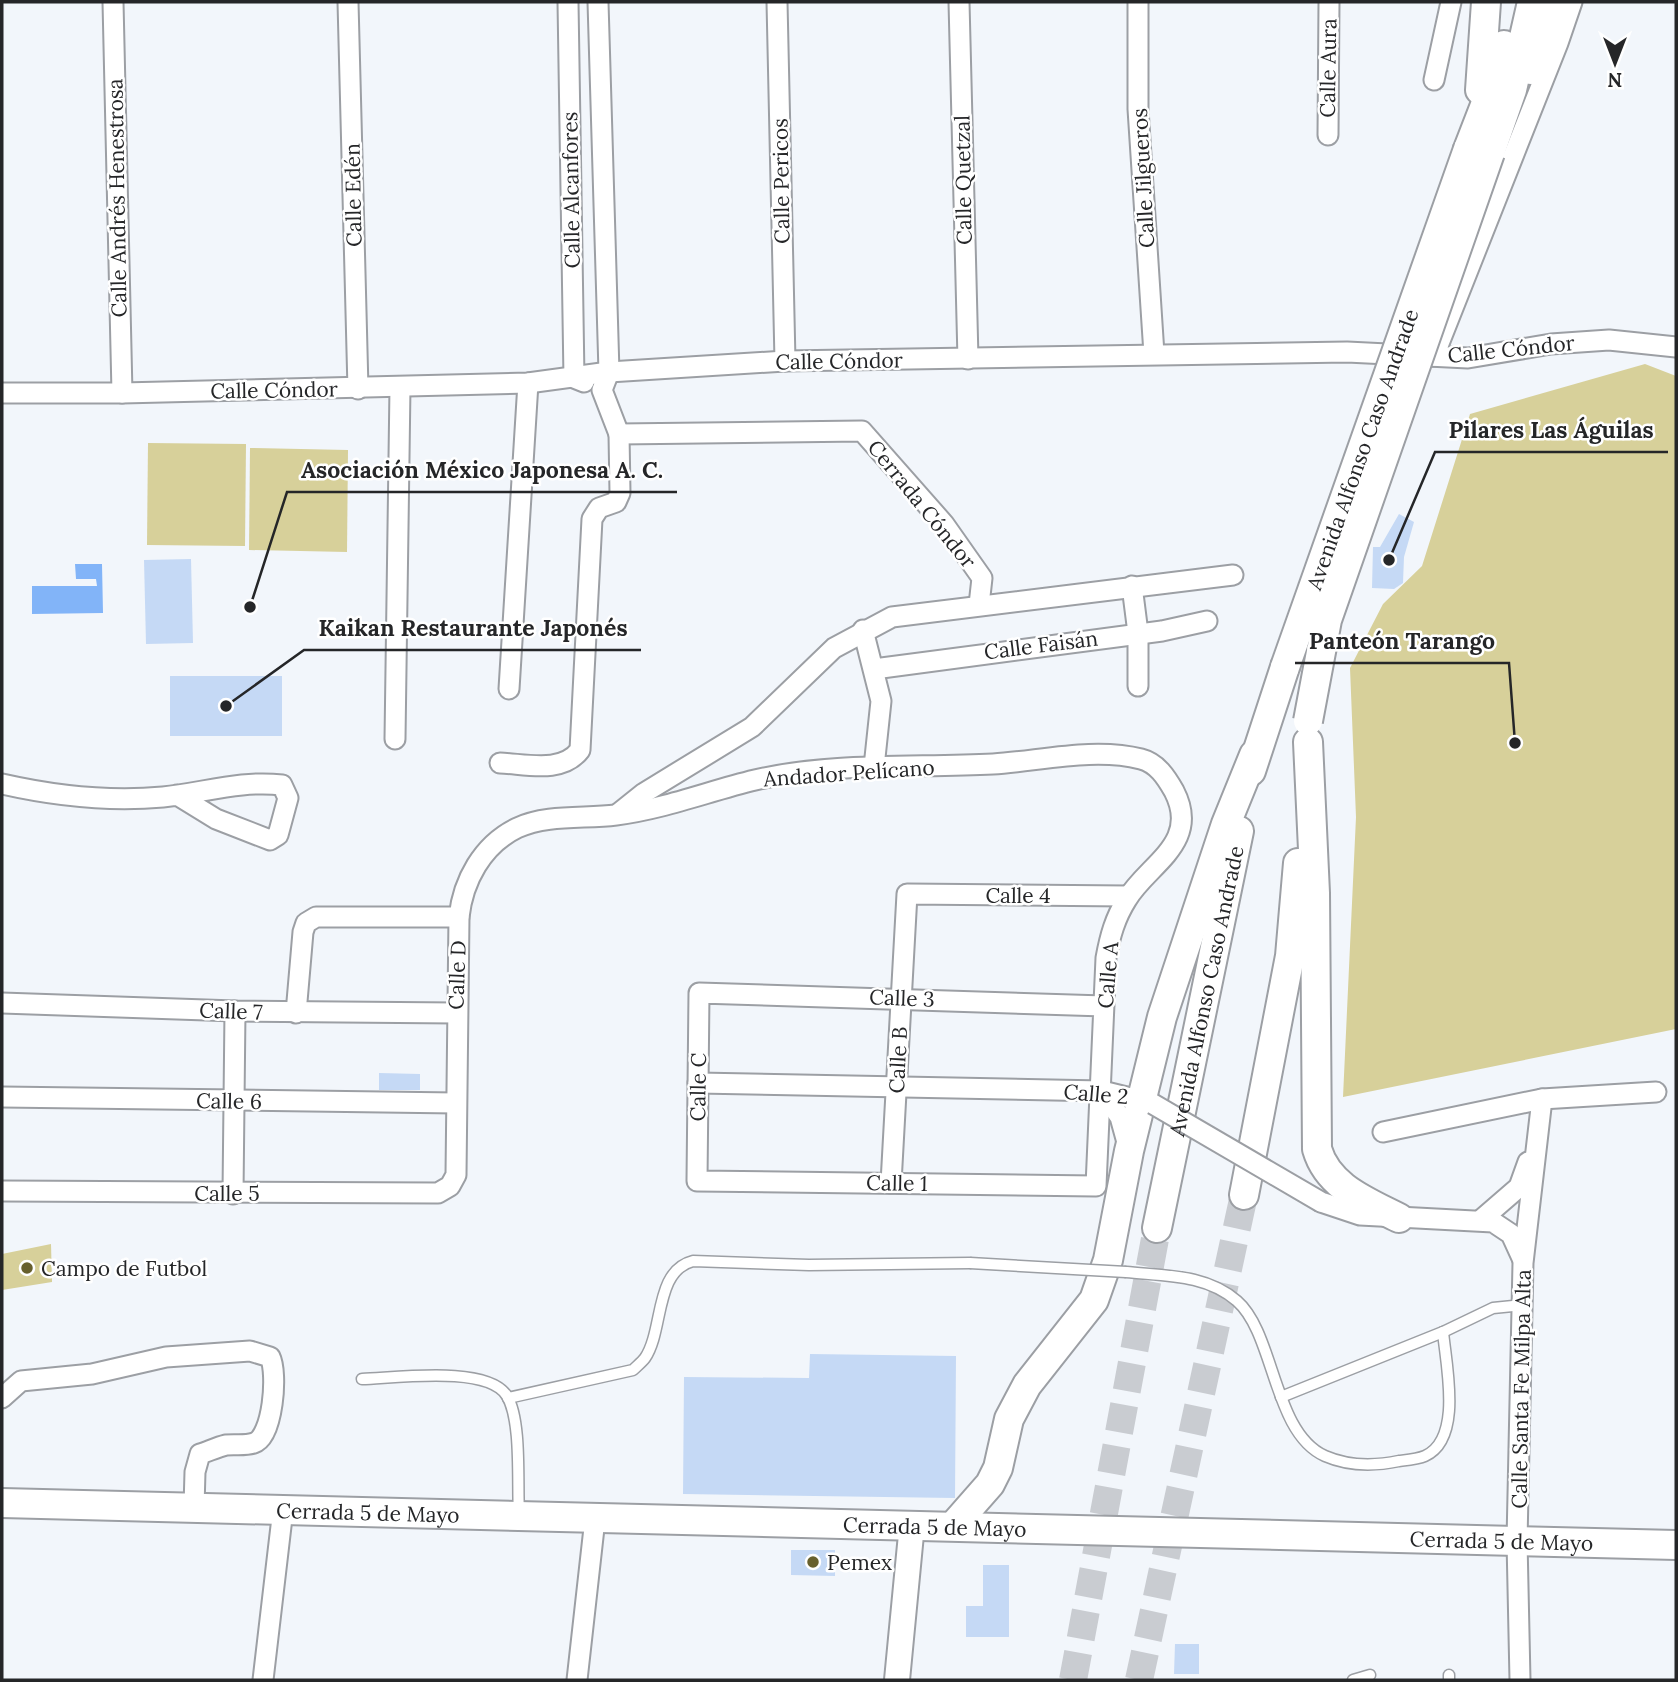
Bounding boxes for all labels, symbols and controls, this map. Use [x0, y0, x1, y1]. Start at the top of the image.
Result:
street label: Calle Aura [1314, 18, 1342, 118]
north arrow [1580, 28, 1650, 98]
text: N [1607, 68, 1622, 92]
street label: Calle Andrés Henestrosa [101, 78, 133, 318]
street label: Calle Jilgueros [1126, 107, 1160, 249]
street label: Calle Alcanfores [556, 111, 586, 269]
street label: Calle Quetzal [948, 115, 978, 245]
street label: Calle Pericos [766, 118, 796, 244]
street label: Calle Edén [339, 143, 367, 247]
street label: Avenida Alfonso Caso Andrade [1300, 305, 1424, 594]
street label: Calle Cóndor [1446, 329, 1576, 369]
street label: Calle Cóndor [775, 346, 903, 376]
street label: Calle Cóndor [210, 375, 338, 405]
callout: Pilares Las Águilas [1435, 408, 1668, 452]
text: Pilares Las Águilas [1448, 415, 1654, 444]
street label: Cerrada Cóndor [862, 434, 982, 574]
callout: Asociación México Japonesa A. C. [287, 448, 677, 492]
text: Asociación México Japonesa A. C. [301, 455, 663, 484]
callout: Kaikan Restaurante Japonés [304, 606, 641, 650]
text: Kaikan Restaurante Japonés [318, 613, 628, 642]
callout: Panteón Tarango [1295, 619, 1509, 663]
street label: Calle Faisán [983, 625, 1100, 665]
text: Panteón Tarango [1309, 626, 1495, 655]
street label: Andador Pelícano [762, 754, 935, 793]
street label: Avenida Alfonso Caso Andrade [1163, 843, 1249, 1140]
street label: Calle 4 [985, 882, 1051, 909]
street label: Calle D [442, 940, 472, 1010]
street label: Calle A [1092, 940, 1124, 1010]
street label: Calle 3 [869, 983, 935, 1013]
street label: Calle 7 [199, 996, 264, 1026]
street label: Calle B [883, 1026, 913, 1094]
street label: Calle C [684, 1052, 712, 1121]
street label: Calle 2 [1062, 1078, 1130, 1110]
street label: Calle 6 [196, 1087, 262, 1115]
street label: Calle 1 [866, 1169, 928, 1197]
street label: Calle 5 [194, 1180, 260, 1207]
place label: Campo de Futbol [41, 1255, 207, 1282]
marker: Campo de Futbol [19, 1260, 35, 1276]
street label: Calle Santa Fe Milpa Alta [1505, 1269, 1537, 1509]
street label: Cerrada 5 de Mayo [276, 1496, 460, 1528]
street label: Cerrada 5 de Mayo [843, 1511, 1027, 1542]
street label: Cerrada 5 de Mayo [1409, 1525, 1594, 1556]
place label: Pemex [827, 1549, 892, 1576]
marker: Pemex [805, 1554, 821, 1570]

